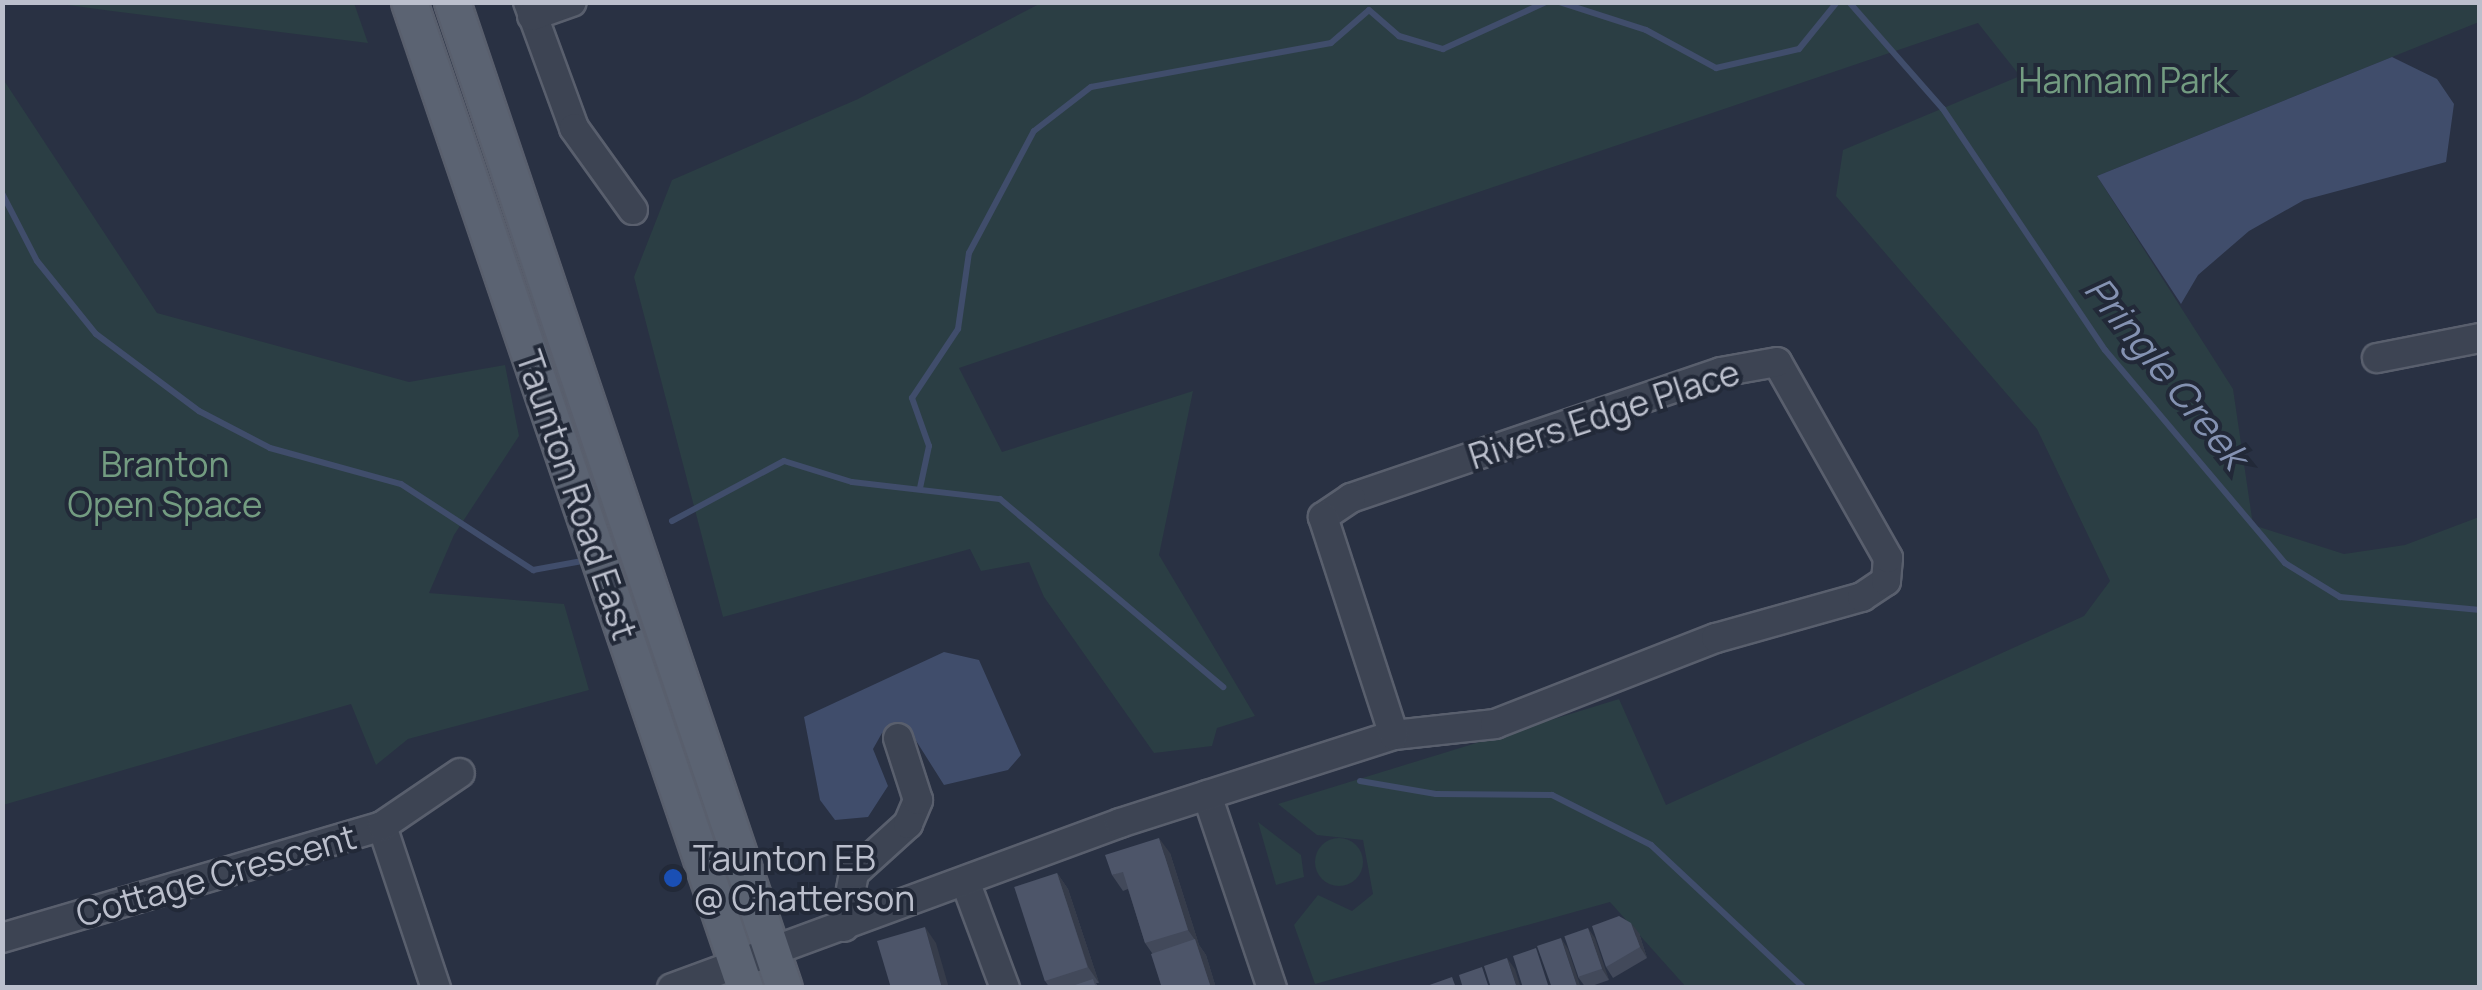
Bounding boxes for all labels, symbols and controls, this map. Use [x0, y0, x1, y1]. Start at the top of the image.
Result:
park label: Hannam Park [2019, 59, 2229, 101]
water label: Pringle Creek [2076, 267, 2258, 477]
street label: Taunton Road East [508, 345, 646, 645]
street label: Rivers Edge Place [1463, 350, 1745, 478]
park label: Branton Open Space [68, 443, 262, 525]
street label: Cottage Crescent [71, 815, 361, 935]
place label: Taunton EB @ Chatterson [693, 837, 915, 919]
marker: Taunton EB @ Chatterson [662, 867, 684, 889]

